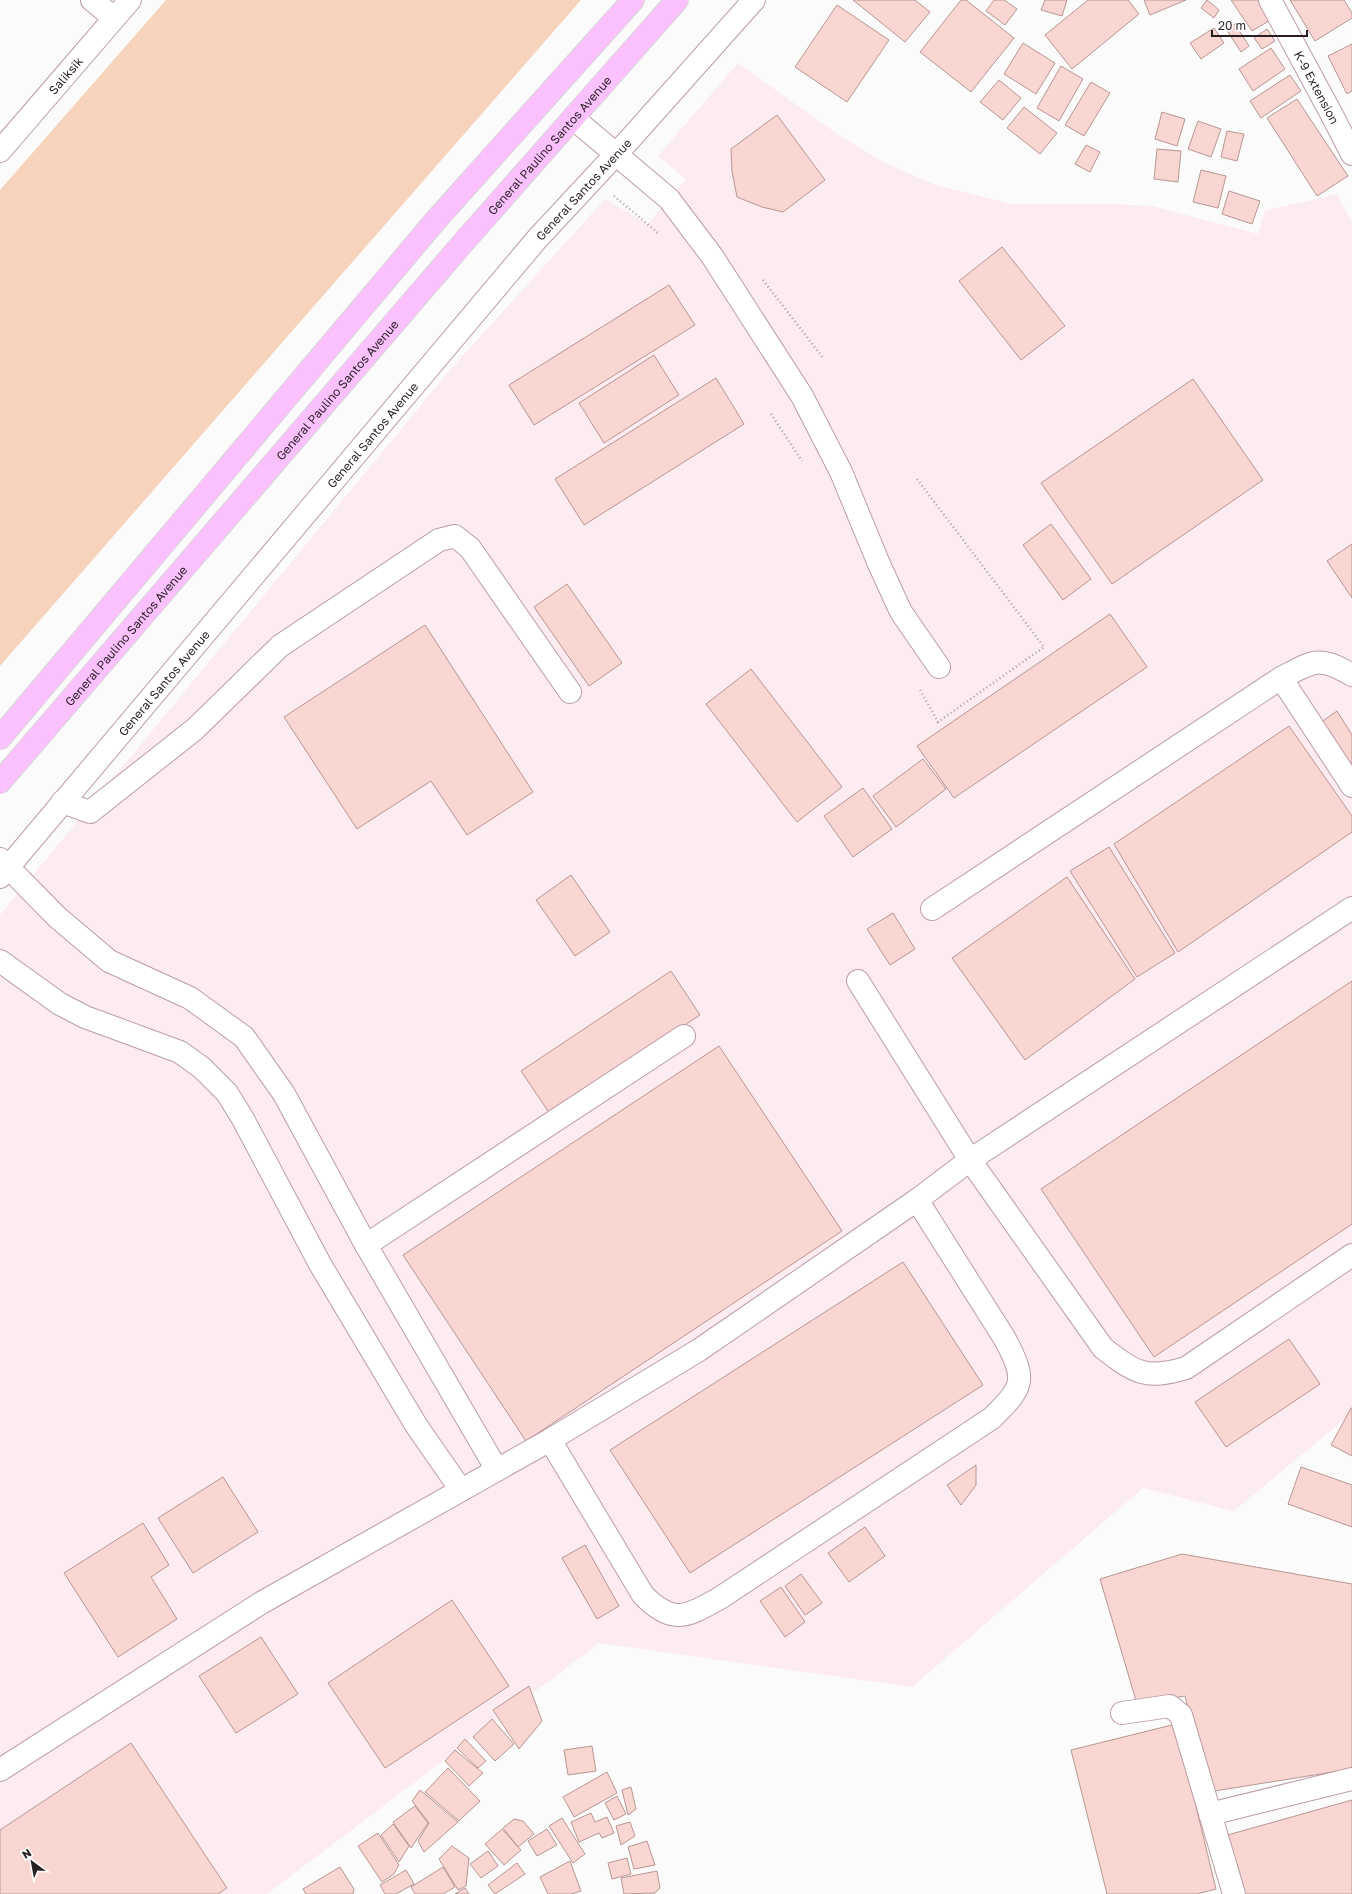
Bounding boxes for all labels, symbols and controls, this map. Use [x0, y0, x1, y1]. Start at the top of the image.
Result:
scale bar [1212, 12, 1307, 38]
text: 20 m [1218, 18, 1246, 33]
street label: K-9 Extension [1291, 48, 1343, 126]
street label: Saliksik [45, 53, 86, 97]
street label: General Paulino Santos Avenue [484, 73, 614, 218]
street label: General Santos Avenue [532, 135, 634, 243]
street label: General Paulino Santos Avenue [272, 317, 401, 463]
street label: General Santos Avenue [323, 379, 421, 491]
street label: General Paulino Santos Avenue [61, 562, 190, 709]
street label: General Santos Avenue [115, 627, 212, 739]
north arrow [12, 1842, 52, 1882]
text: N [19, 1845, 33, 1861]

